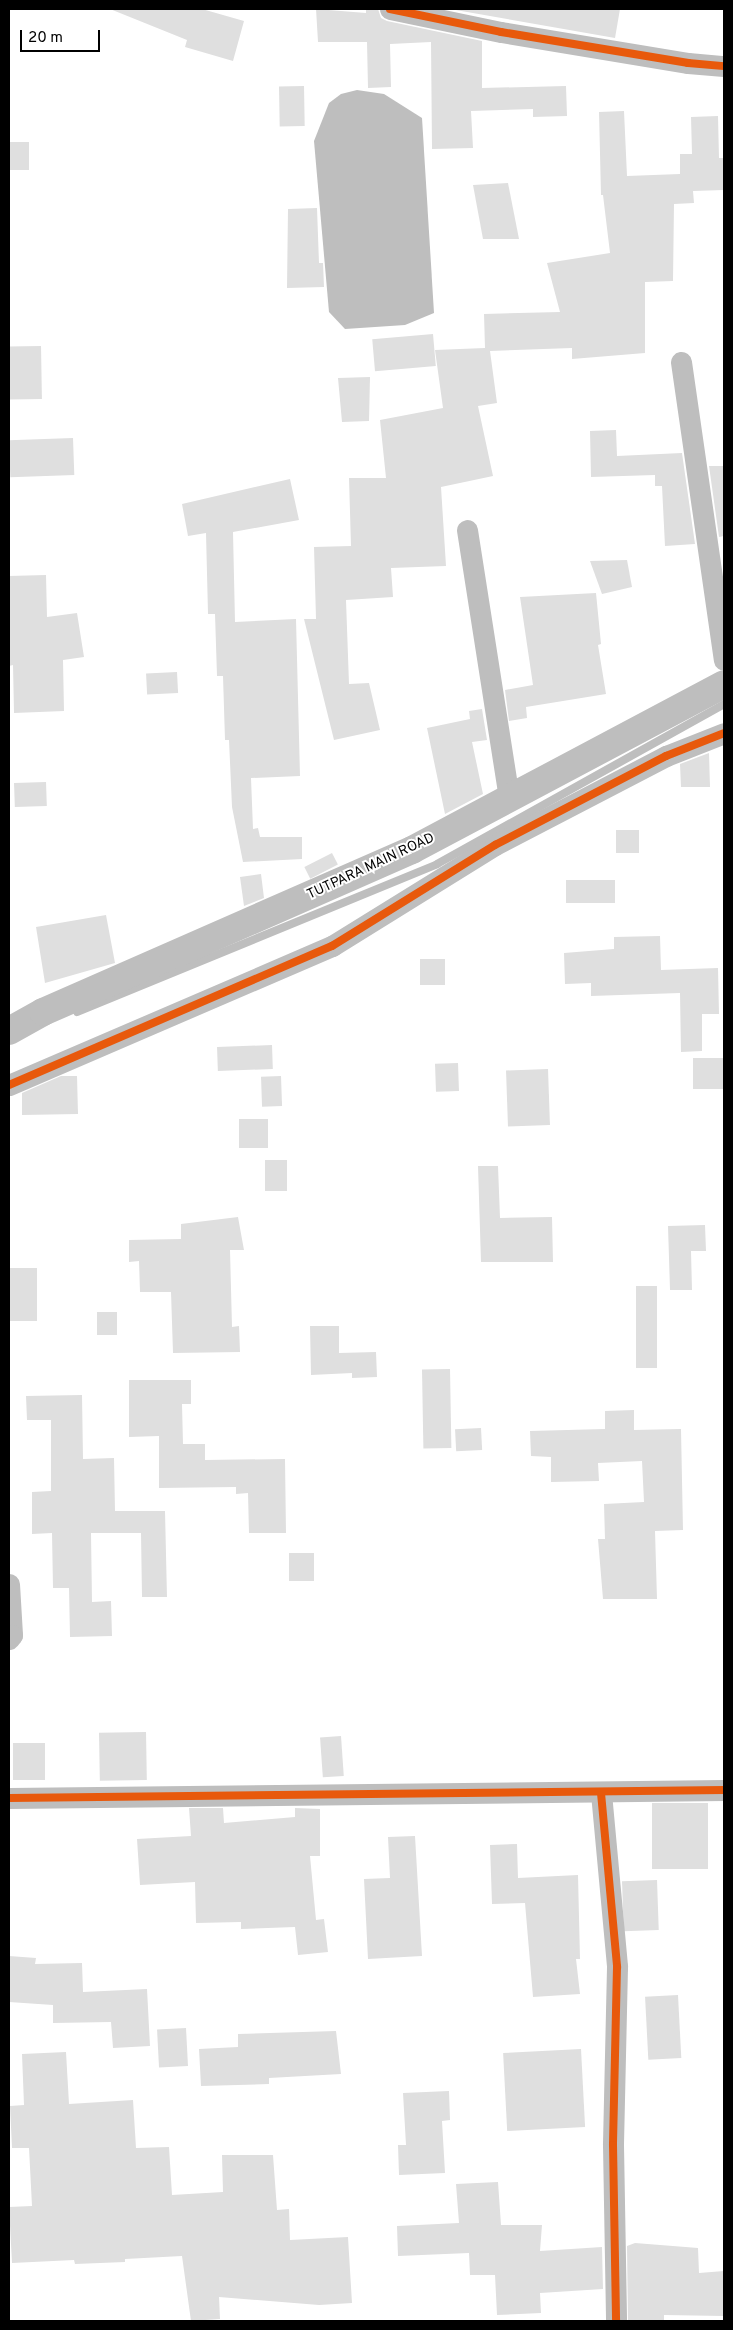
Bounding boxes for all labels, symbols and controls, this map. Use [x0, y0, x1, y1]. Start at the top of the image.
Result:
scale bar [22, 20, 102, 52]
text: 20 m [28, 29, 63, 48]
street label: TUTPARA MAIN ROAD [304, 830, 438, 904]

